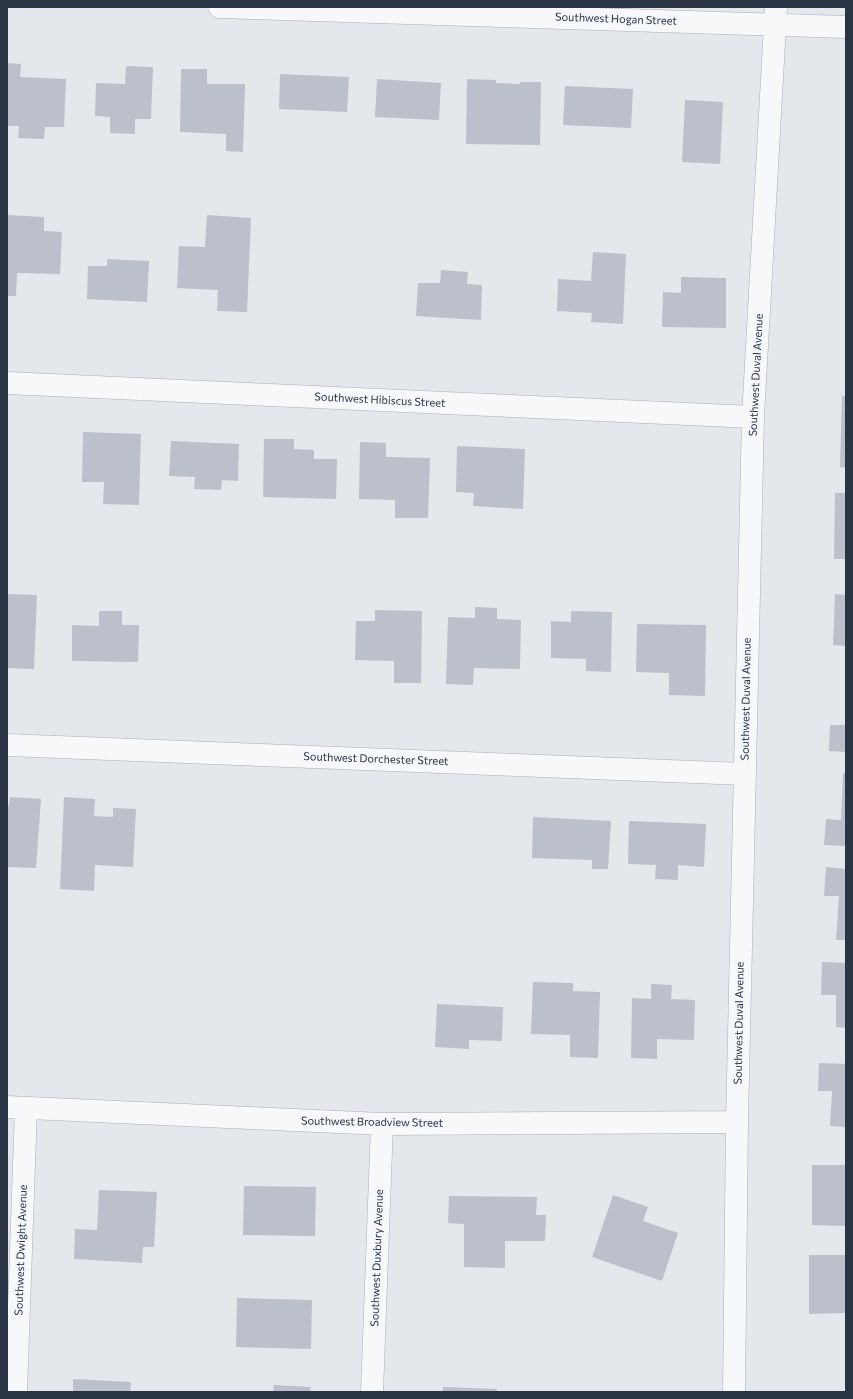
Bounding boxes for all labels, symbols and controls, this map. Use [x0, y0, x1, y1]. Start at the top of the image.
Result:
street label: Southwest Hogan Street [555, 10, 677, 28]
street label: Southwest Duval Avenue [746, 313, 766, 437]
street label: Southwest Hibiscus Street [314, 390, 446, 410]
street label: Southwest Duval Avenue [738, 637, 754, 761]
street label: Southwest Dorchester Street [303, 750, 449, 768]
street label: Southwest Duval Avenue [731, 961, 747, 1085]
street label: Southwest Broadview Street [301, 1114, 443, 1130]
street label: Southwest Dwight Avenue [12, 1184, 30, 1316]
street label: Southwest Duxbury Avenue [368, 1189, 386, 1327]

